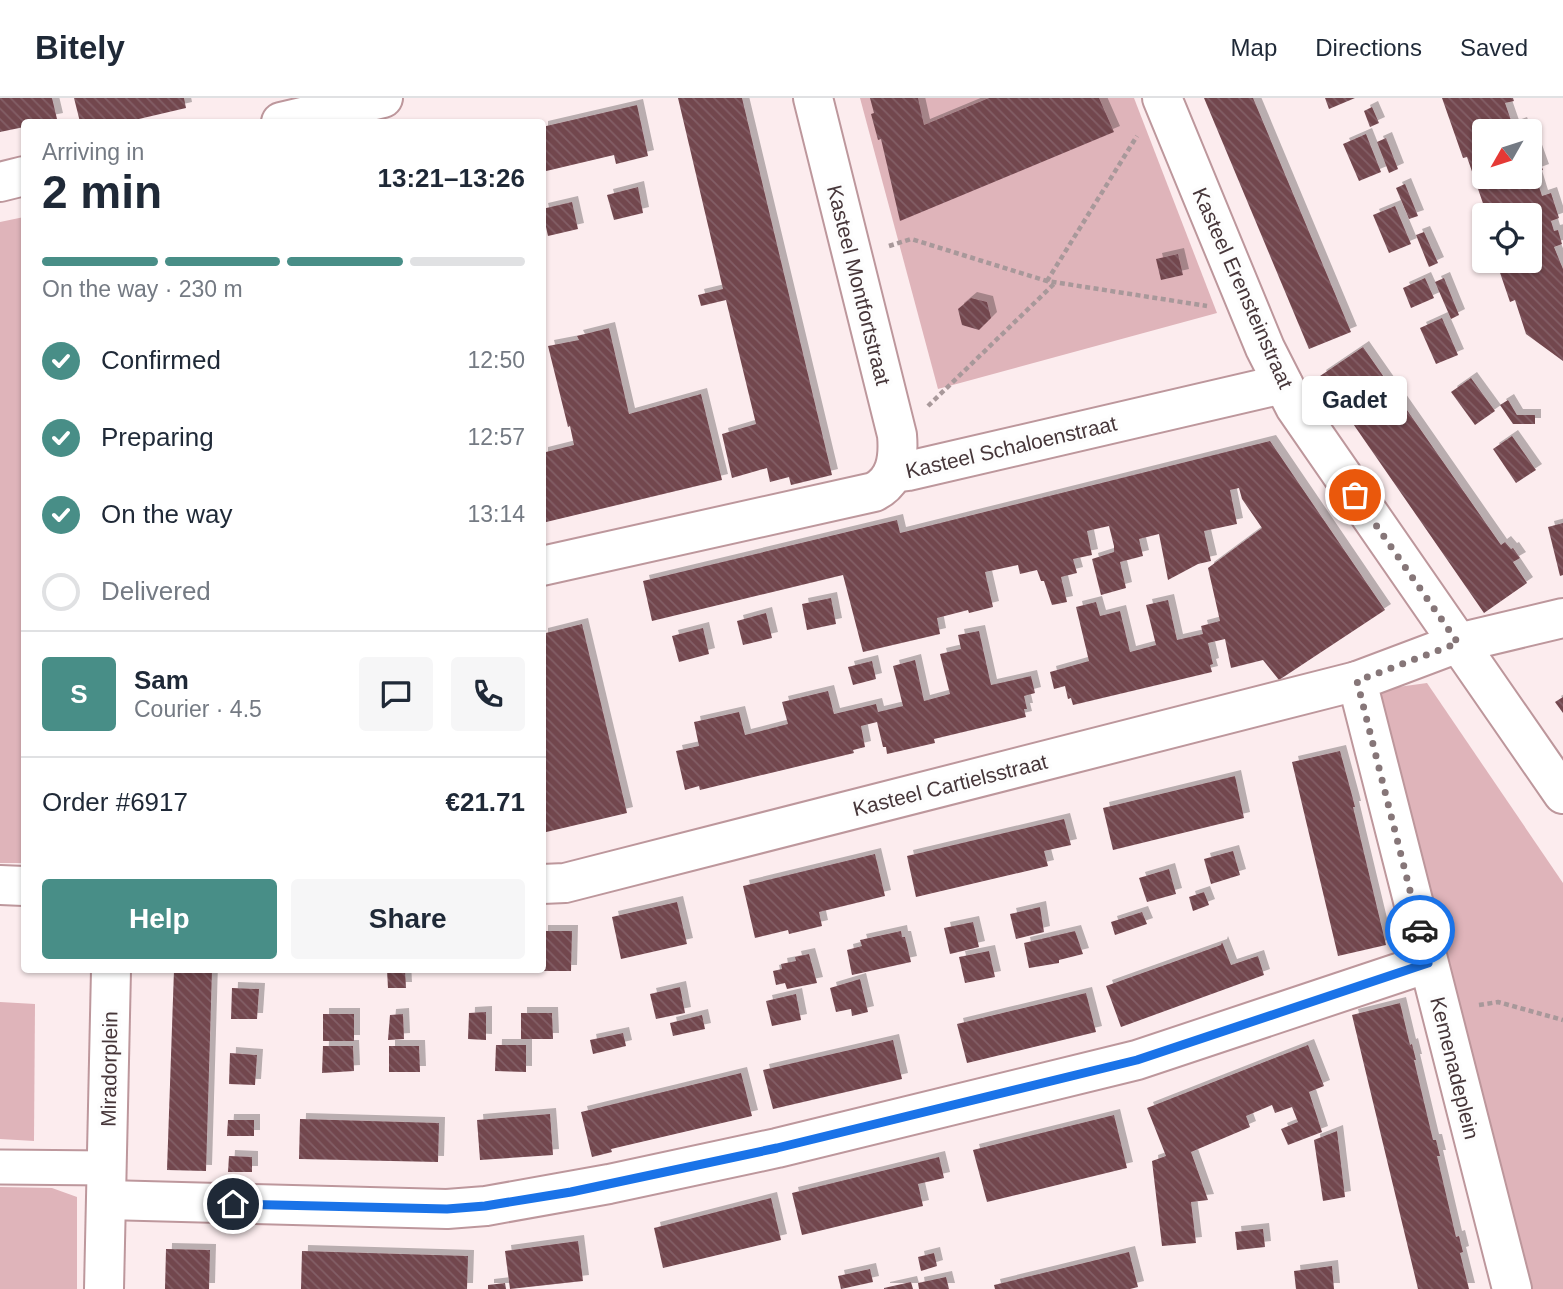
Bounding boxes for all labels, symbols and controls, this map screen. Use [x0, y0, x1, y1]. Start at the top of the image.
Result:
text: Bitely [35, 29, 125, 66]
text: Map [1231, 34, 1277, 61]
text: Directions [1315, 34, 1422, 61]
text: Saved [1460, 34, 1528, 61]
north arrow [1472, 119, 1542, 189]
map controls [1472, 119, 1542, 273]
text: Arriving in [42, 139, 144, 165]
text: 13:21–13:26 [378, 163, 525, 193]
text: 2 min [42, 166, 162, 218]
street label: Kasteel Montfortstraat [823, 183, 895, 388]
street label: Kasteel Erensteinstraat [1188, 184, 1298, 392]
button: locate [1472, 203, 1542, 273]
text: On the way · 230 m [42, 276, 243, 302]
icon: check [42, 342, 80, 380]
text: Confirmed [101, 345, 221, 375]
text: 12:50 [467, 347, 525, 373]
callout: Gadet [1302, 376, 1408, 425]
text: Gadet [1322, 387, 1387, 413]
street label: Kasteel Schaloenstraat [903, 411, 1119, 482]
icon: check [42, 419, 80, 457]
text: Preparing [101, 422, 214, 452]
text: 12:57 [467, 424, 525, 450]
pin [1325, 465, 1385, 525]
icon: bag [1336, 476, 1374, 514]
icon: check [42, 496, 80, 534]
text: On the way [101, 499, 233, 529]
text: 13:14 [467, 501, 525, 527]
text: Delivered [101, 576, 211, 606]
button: chat [359, 657, 433, 731]
button: phone [451, 657, 525, 731]
text: Sam [134, 665, 189, 695]
text: S [70, 679, 88, 709]
text: Courier · 4.5 [134, 696, 262, 722]
street label: Kasteel Cartielsstraat [850, 750, 1050, 820]
text: Order #6917 [42, 787, 188, 817]
text: €21.71 [445, 787, 525, 817]
button: Help [42, 879, 277, 959]
button: Share [291, 879, 525, 959]
courier [1385, 895, 1455, 965]
icon: car [1401, 911, 1439, 949]
street label: Kemenadeplein [1426, 994, 1484, 1142]
street label: Miradorplein [96, 1011, 122, 1127]
pin [203, 1174, 263, 1234]
icon: home [214, 1185, 252, 1223]

